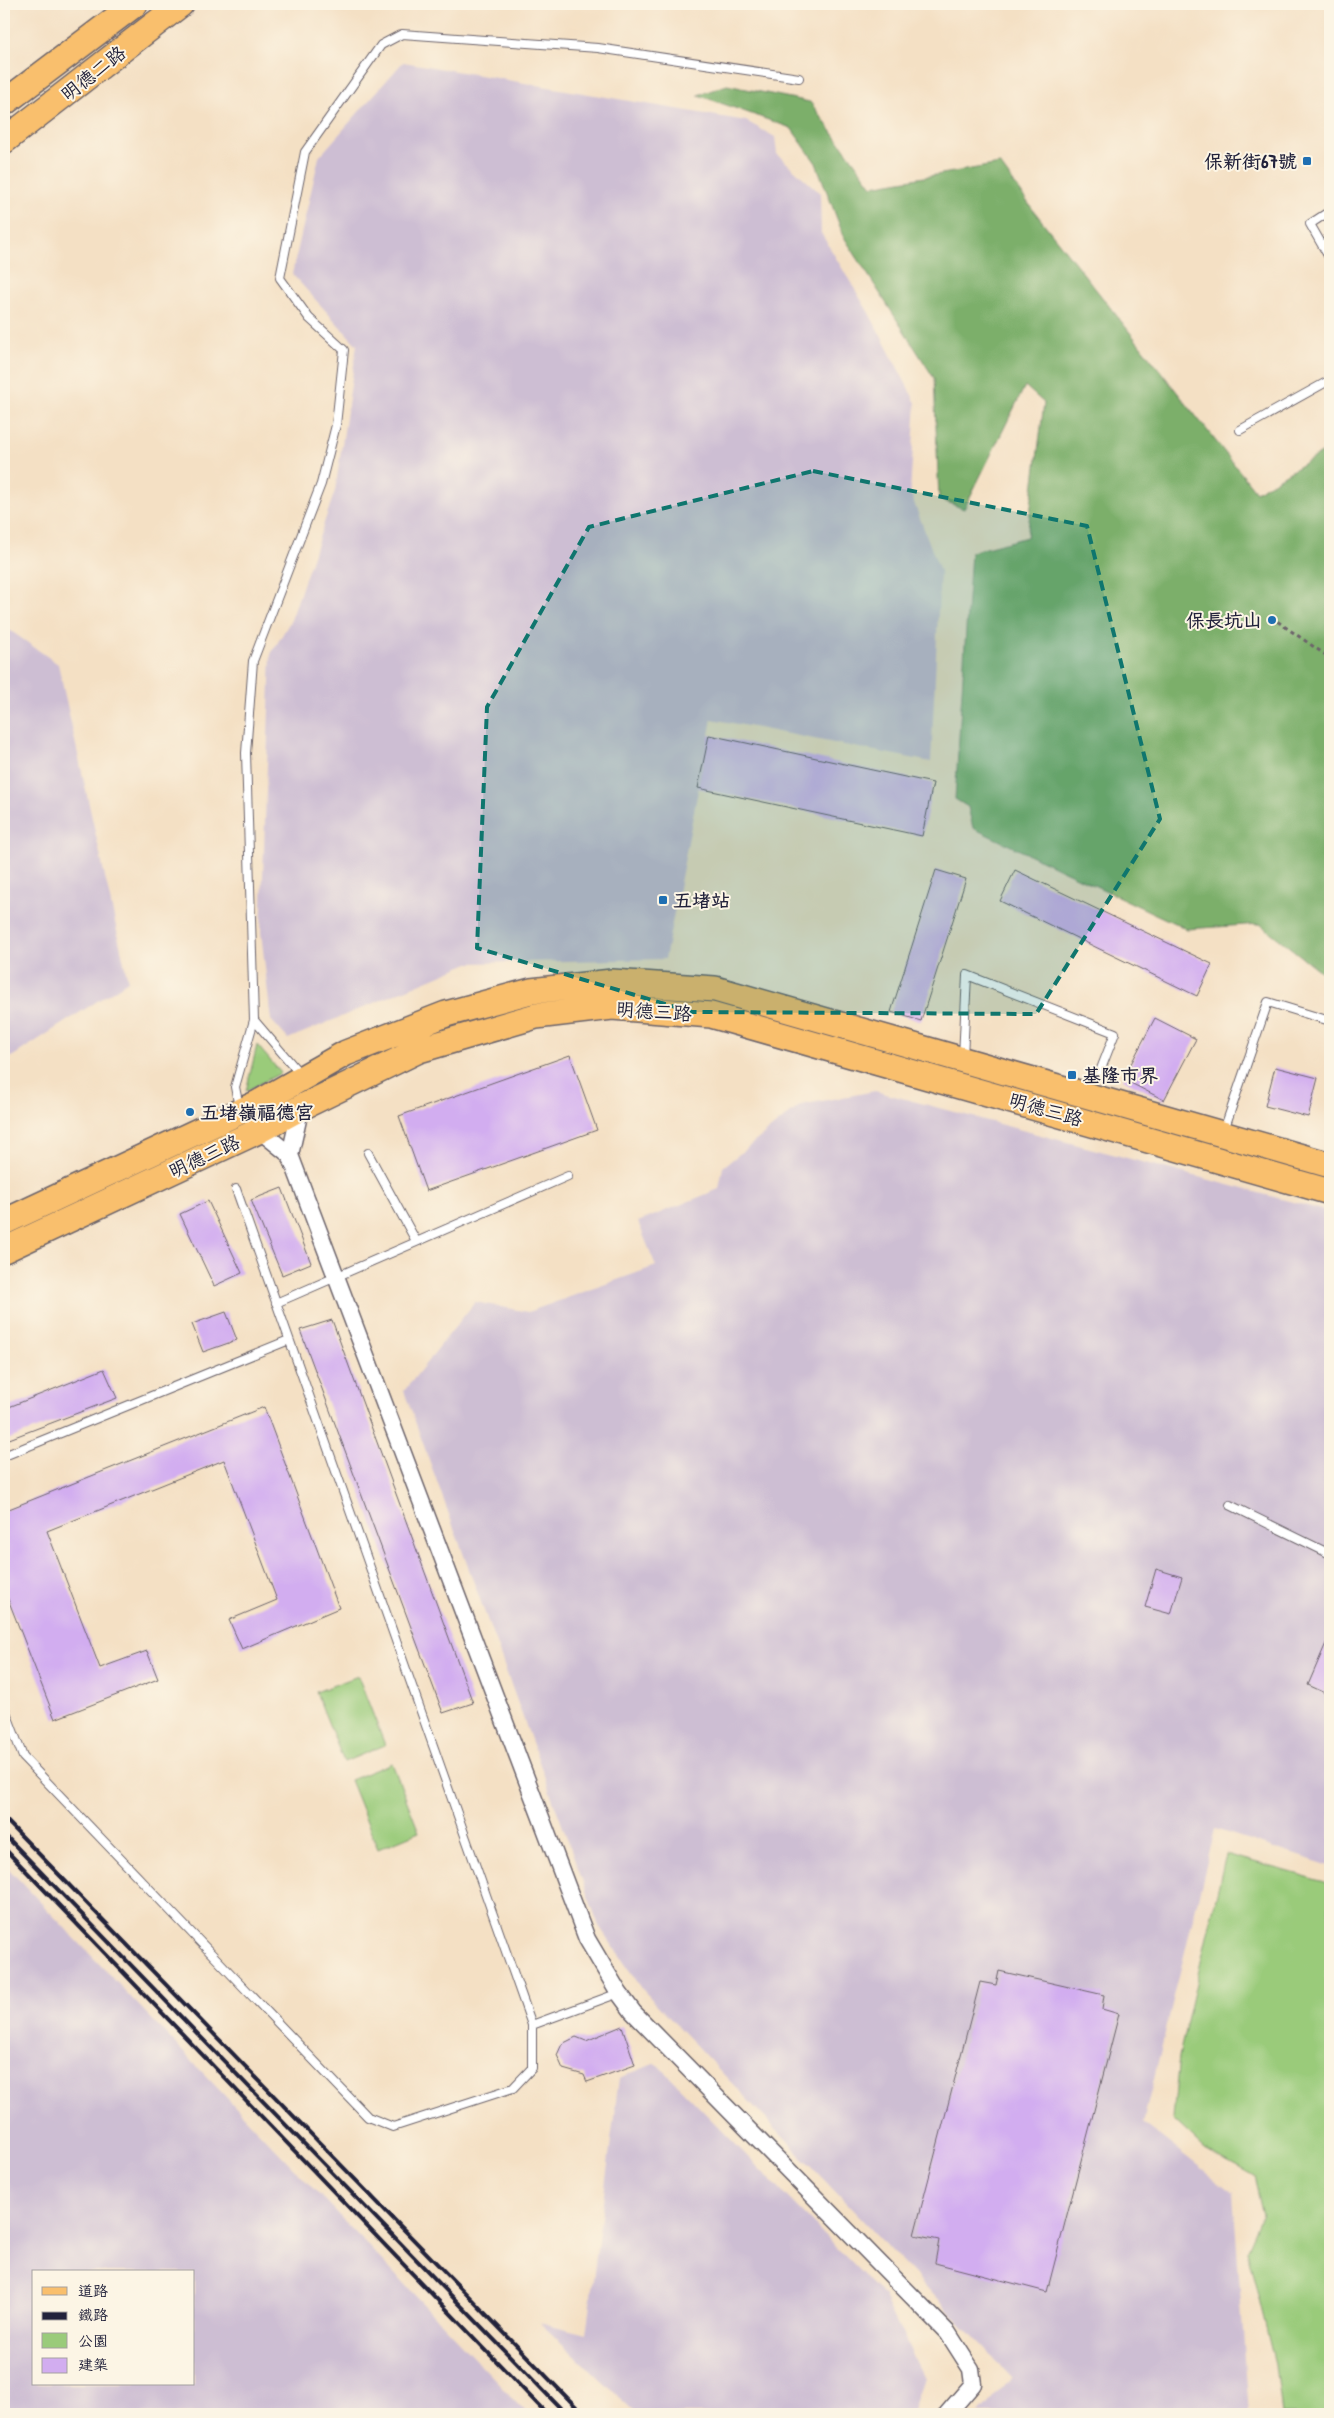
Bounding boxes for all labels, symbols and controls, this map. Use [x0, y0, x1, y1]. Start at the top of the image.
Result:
street label: 明德二路 [55, 39, 131, 107]
place label: 保新街67號 [1204, 148, 1297, 174]
marker: 保新街67號 [1301, 155, 1313, 167]
place label: 保長坑山 [1186, 607, 1262, 633]
marker: 保長坑山 [1266, 614, 1278, 626]
place label: 五堵站 [673, 887, 730, 913]
marker: 五堵站 [657, 894, 669, 906]
street label: 明德三路 [615, 995, 693, 1027]
place label: 基隆市界 [1082, 1062, 1158, 1088]
marker: 基隆市界 [1066, 1069, 1078, 1081]
street label: 明德三路 [1006, 1086, 1086, 1132]
place label: 五堵嶺福德宮 [200, 1099, 314, 1125]
marker: 五堵嶺福德宮 [184, 1106, 196, 1118]
street label: 明德三路 [164, 1128, 244, 1184]
legend [32, 2270, 195, 2386]
text: 道路 [78, 2280, 108, 2301]
text: 鐵路 [78, 2304, 108, 2325]
text: 公園 [78, 2330, 108, 2351]
text: 建築 [78, 2354, 108, 2375]

